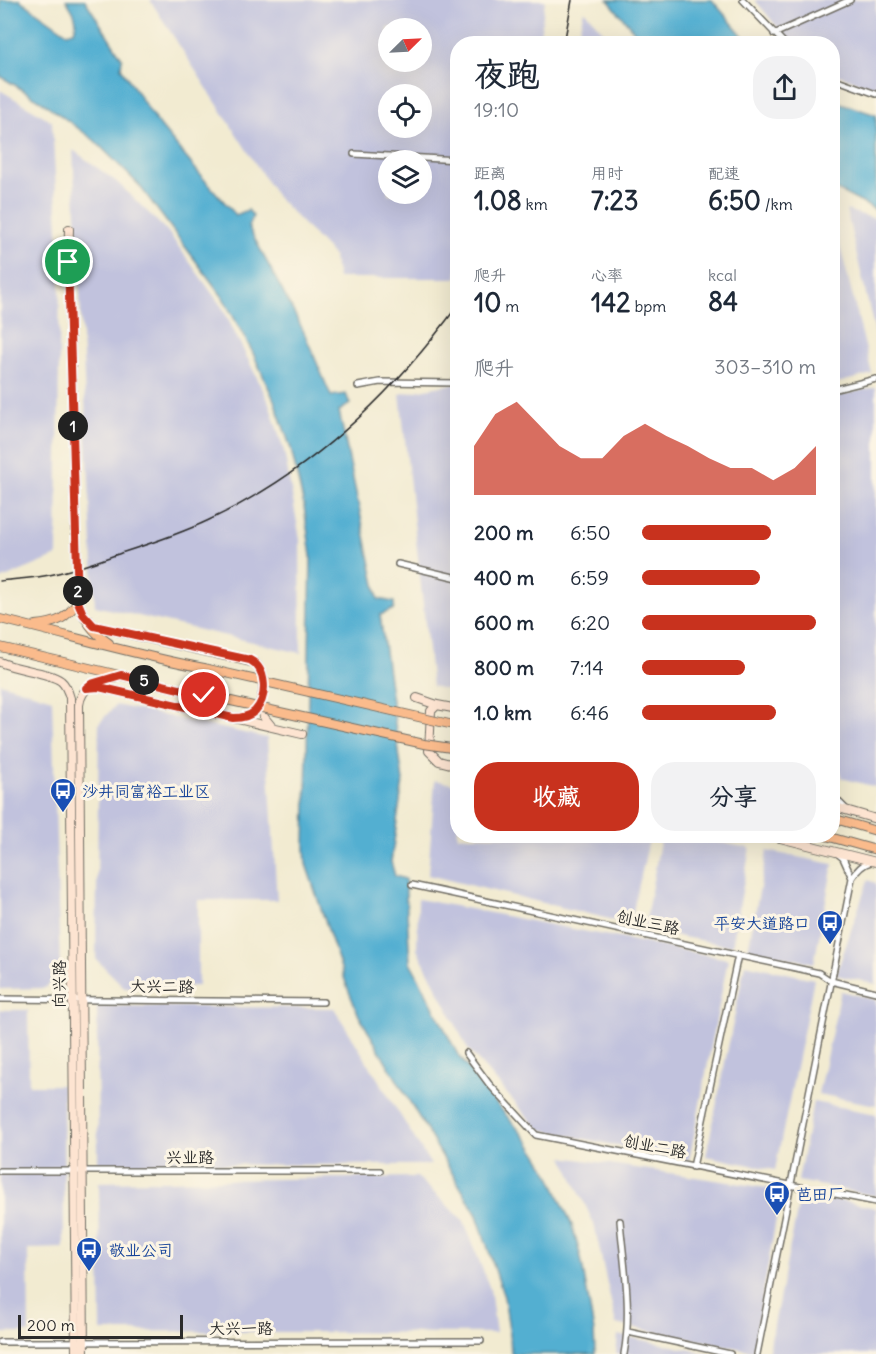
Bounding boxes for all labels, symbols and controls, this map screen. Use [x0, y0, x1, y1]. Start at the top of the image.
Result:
north arrow [378, 18, 432, 72]
map controls [378, 18, 432, 204]
text: 夜跑 [474, 53, 540, 95]
button: share [753, 56, 816, 119]
button: locate [378, 84, 432, 138]
text: 19:10 [474, 97, 519, 122]
button: layers [378, 150, 432, 204]
text: 距离 [474, 163, 506, 183]
text: 用时 [591, 163, 623, 183]
text: 配速 [708, 163, 740, 183]
text: 1.08 [474, 184, 522, 217]
text: 7:23 [591, 184, 639, 217]
text: 6:50 [708, 184, 761, 217]
text: km [522, 194, 548, 214]
text: /km [761, 194, 793, 214]
pin [42, 236, 93, 287]
icon: arrive [51, 245, 84, 278]
text: 爬升 [474, 265, 506, 285]
text: 心率 [591, 265, 623, 285]
text: kcal [708, 265, 737, 285]
text: 84 [708, 285, 738, 318]
text: 10 [474, 286, 501, 319]
text: 142 [591, 286, 631, 319]
text: m [501, 296, 519, 316]
text: bpm [631, 296, 666, 316]
text: 303–310 m [714, 354, 816, 379]
text: 爬升 [474, 355, 514, 380]
pin: 1 [58, 411, 88, 441]
text: 1 [70, 416, 76, 436]
text: 200 m [474, 520, 534, 545]
text: 6:50 [570, 520, 611, 545]
text: 400 m [474, 565, 534, 590]
text: 6:59 [570, 565, 609, 590]
pin: 2 [63, 576, 93, 606]
text: 2 [74, 581, 82, 601]
text: 600 m [474, 610, 534, 635]
text: 6:20 [570, 610, 610, 635]
text: 800 m [474, 655, 534, 680]
text: 7:14 [570, 655, 604, 680]
pin: 5 [129, 665, 159, 695]
pin [178, 669, 229, 720]
text: 5 [139, 670, 149, 690]
icon: check [187, 678, 220, 711]
text: 1.0 km [474, 700, 532, 725]
text: 6:46 [570, 700, 609, 725]
button: 收藏 [474, 762, 639, 831]
button: 分享 [651, 762, 816, 831]
bus stop icon: 沙井同富裕工业区 [48, 776, 78, 814]
place label: 沙井同富裕工业区 [82, 781, 210, 801]
street label: 创业三路 [615, 906, 681, 938]
bus stop icon: 平安大道路口 [815, 908, 845, 946]
place label: 平安大道路口 [714, 913, 810, 933]
street label: 向兴路 [49, 960, 69, 1008]
street label: 大兴二路 [130, 975, 194, 997]
street label: 创业二路 [622, 1130, 688, 1162]
street label: 兴业路 [166, 1147, 214, 1167]
bus stop icon: 芭田厂 [762, 1179, 792, 1217]
place label: 芭田厂 [796, 1184, 844, 1204]
bus stop icon: 敬业公司 [74, 1235, 104, 1273]
place label: 敬业公司 [109, 1240, 173, 1260]
scale bar [18, 1312, 183, 1340]
text: 200 m [27, 1315, 75, 1335]
street label: 大兴一路 [209, 1318, 273, 1338]

